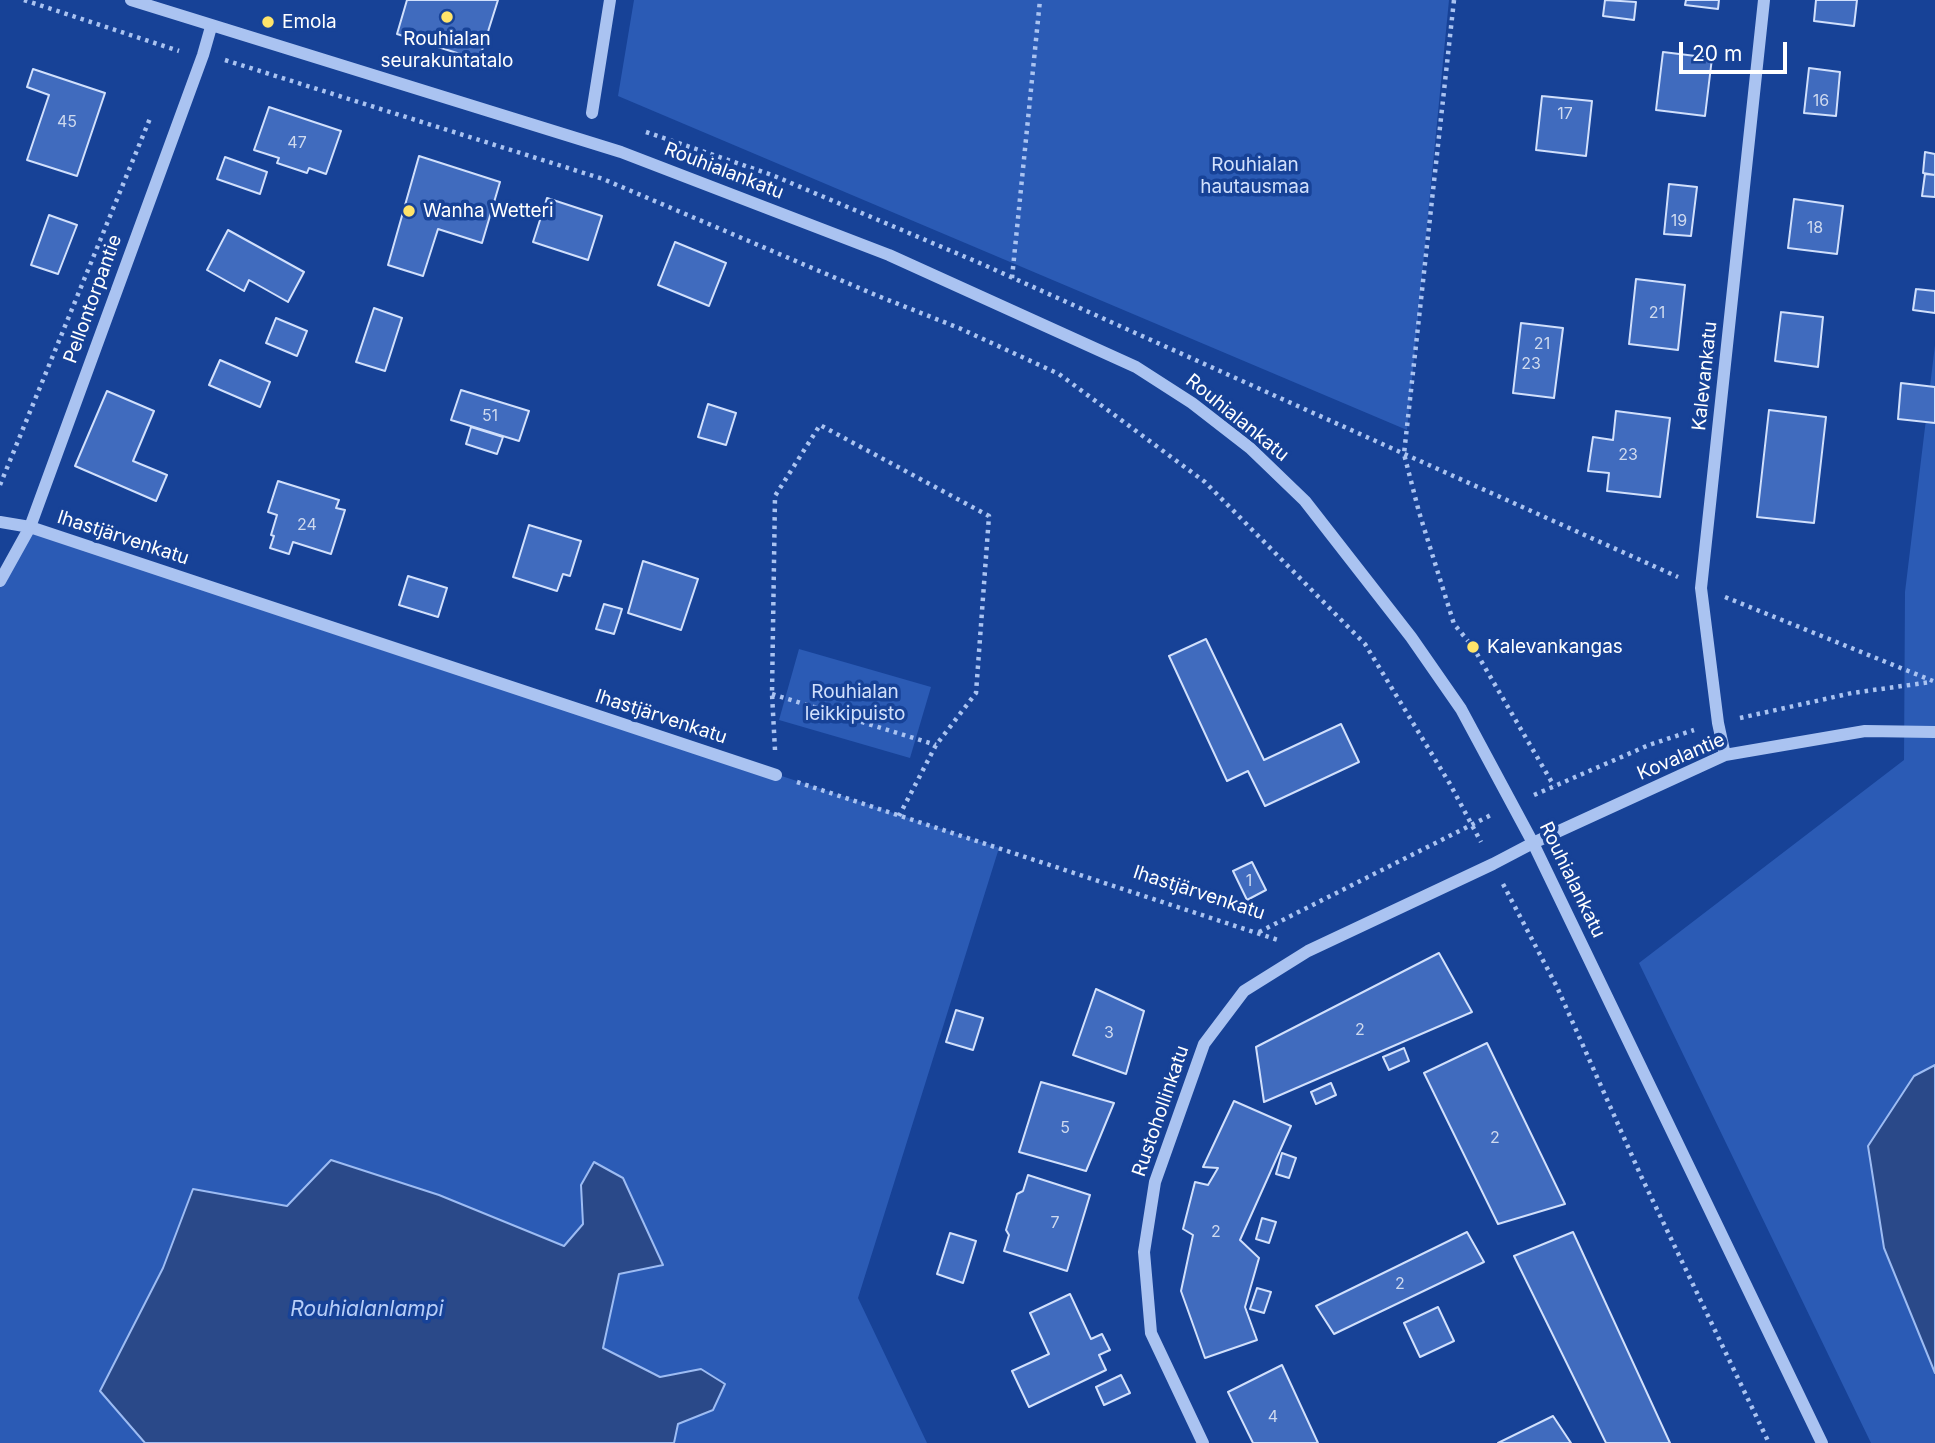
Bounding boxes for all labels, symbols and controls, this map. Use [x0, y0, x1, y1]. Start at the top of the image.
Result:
marker: Rouhialan seurakuntatalo [439, 9, 455, 25]
place label: Emola [282, 11, 337, 33]
marker: Emola [260, 14, 276, 30]
place label: Rouhialan seurakuntatalo [380, 28, 514, 72]
scale bar [1683, 28, 1792, 72]
text: 20 m [1692, 41, 1742, 66]
house number: 16 [1813, 91, 1829, 111]
house number: 17 [1557, 104, 1573, 124]
house number: 45 [57, 112, 77, 132]
house number: 47 [287, 133, 307, 153]
street label: Rouhialankatu [661, 138, 787, 204]
park label: Rouhialan hautausmaa [1200, 154, 1310, 198]
place label: Wanha Wetteri [423, 200, 554, 222]
marker: Wanha Wetteri [401, 203, 417, 219]
house number: 19 [1671, 211, 1687, 231]
house number: 18 [1807, 218, 1823, 238]
street label: Pellontorpantie [59, 231, 127, 367]
house number: 21 [1649, 303, 1665, 323]
street label: Kalevankatu [1688, 320, 1722, 432]
house number: 21 [1534, 334, 1550, 354]
house number: 23 [1521, 354, 1541, 374]
street label: Rouhialankatu [1181, 369, 1293, 467]
house number: 51 [482, 406, 498, 426]
house number: 23 [1618, 445, 1638, 465]
street label: Ihastjärvenkatu [54, 506, 192, 570]
house number: 24 [297, 515, 317, 535]
place label: Kalevankangas [1487, 636, 1623, 658]
marker: Kalevankangas [1465, 639, 1481, 655]
park label: Rouhialan leikkipuisto [805, 681, 905, 725]
street label: Ihastjärvenkatu [592, 685, 730, 749]
street label: Kovalantie [1634, 728, 1728, 786]
street label: Rouhialankatu [1534, 818, 1610, 942]
street label: Ihastjärvenkatu [1130, 861, 1268, 925]
house number: 1 [1246, 871, 1252, 891]
house number: 2 [1355, 1020, 1365, 1040]
house number: 3 [1104, 1023, 1114, 1043]
street label: Rustohollinkatu [1128, 1042, 1194, 1180]
house number: 5 [1060, 1118, 1070, 1138]
house number: 2 [1490, 1128, 1500, 1148]
house number: 7 [1050, 1213, 1060, 1233]
house number: 2 [1211, 1222, 1221, 1242]
house number: 2 [1395, 1274, 1405, 1294]
water label: Rouhialanlampi [290, 1297, 444, 1323]
house number: 4 [1268, 1407, 1278, 1427]

